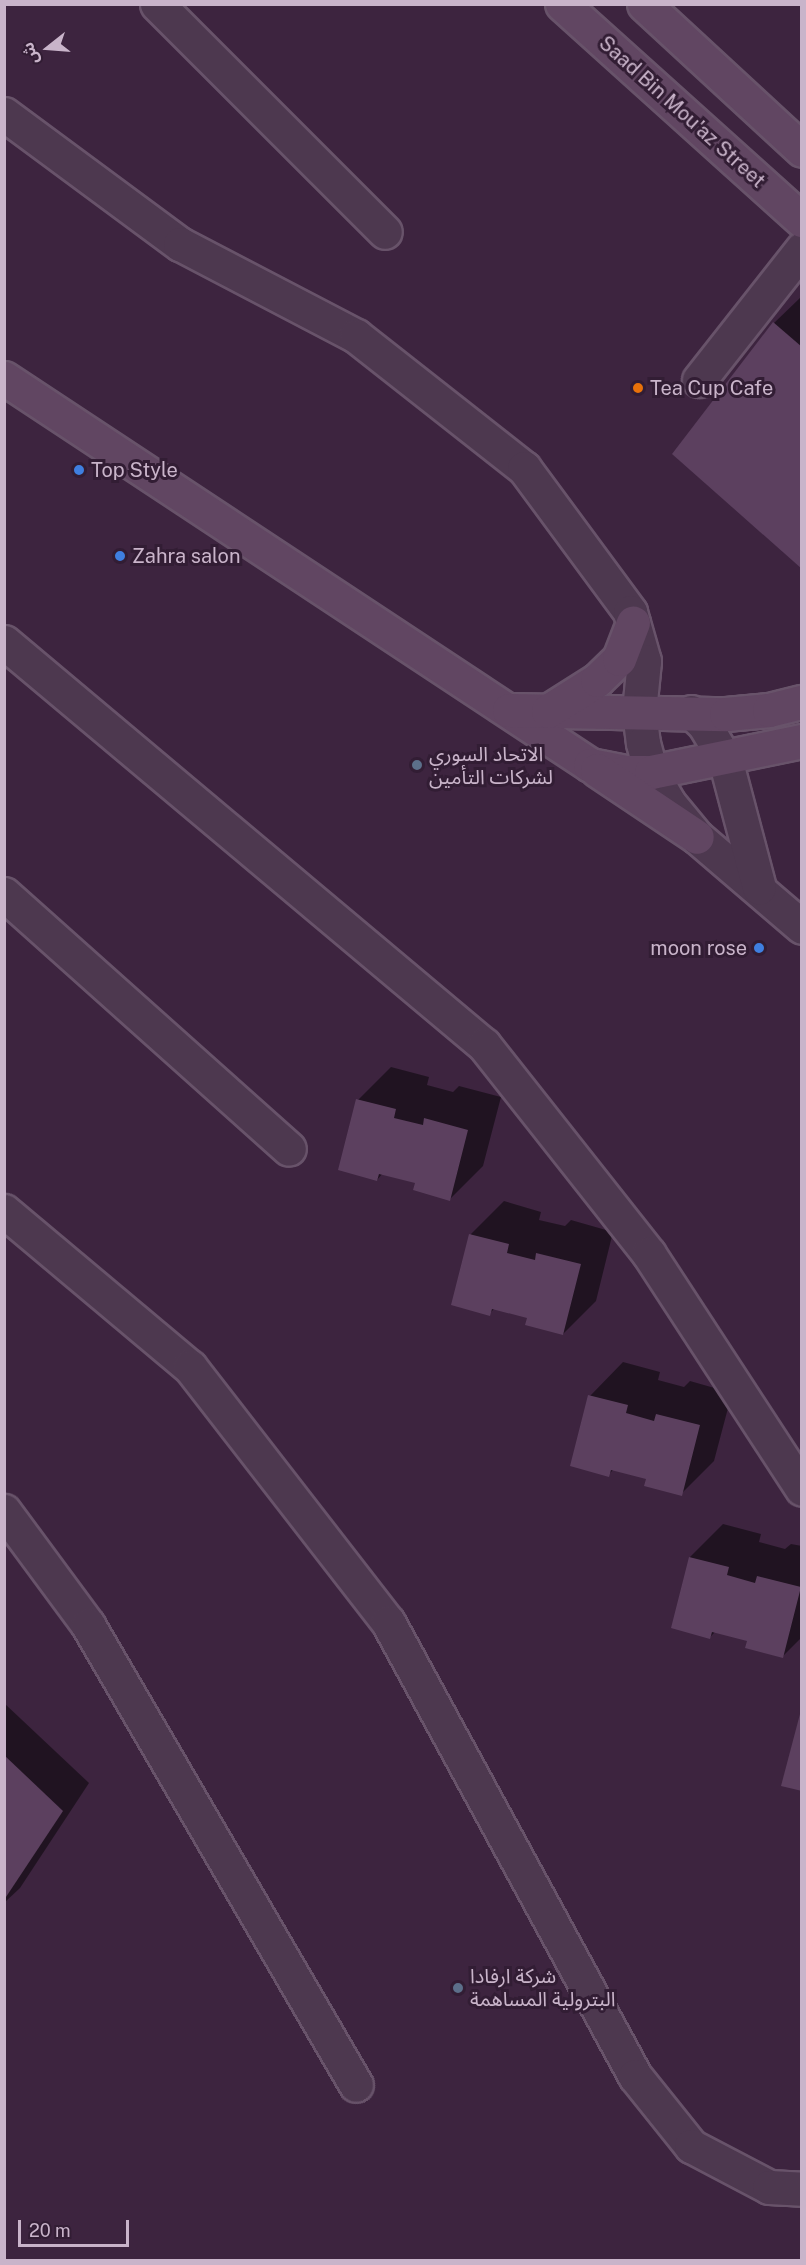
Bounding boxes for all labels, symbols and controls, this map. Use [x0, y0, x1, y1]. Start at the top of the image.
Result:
north arrow [18, 18, 78, 78]
street label: Saad Bin Mou'az Street [594, 31, 770, 193]
text: ش [18, 40, 43, 67]
place label: Tea Cup Cafe [650, 376, 773, 400]
marker: Tea Cup Cafe [631, 381, 645, 395]
place label: Top Style [91, 458, 178, 482]
marker: Top Style [72, 463, 86, 477]
place label: Zahra salon [132, 544, 240, 568]
marker: Zahra salon [113, 549, 127, 563]
place label: الاتحاد السوري لشركات التأمين [429, 742, 553, 789]
marker: الاتحاد السوري لشركات التأمين [410, 758, 424, 772]
place label: moon rose [650, 936, 747, 960]
marker: moon rose [752, 941, 766, 955]
place label: شركة ارفادا البترولية المساهمة [470, 1964, 615, 2011]
marker: شركة ارفادا البترولية المساهمة [451, 1981, 465, 1995]
scale bar [21, 2208, 132, 2246]
text: 20 m [29, 2220, 71, 2241]

